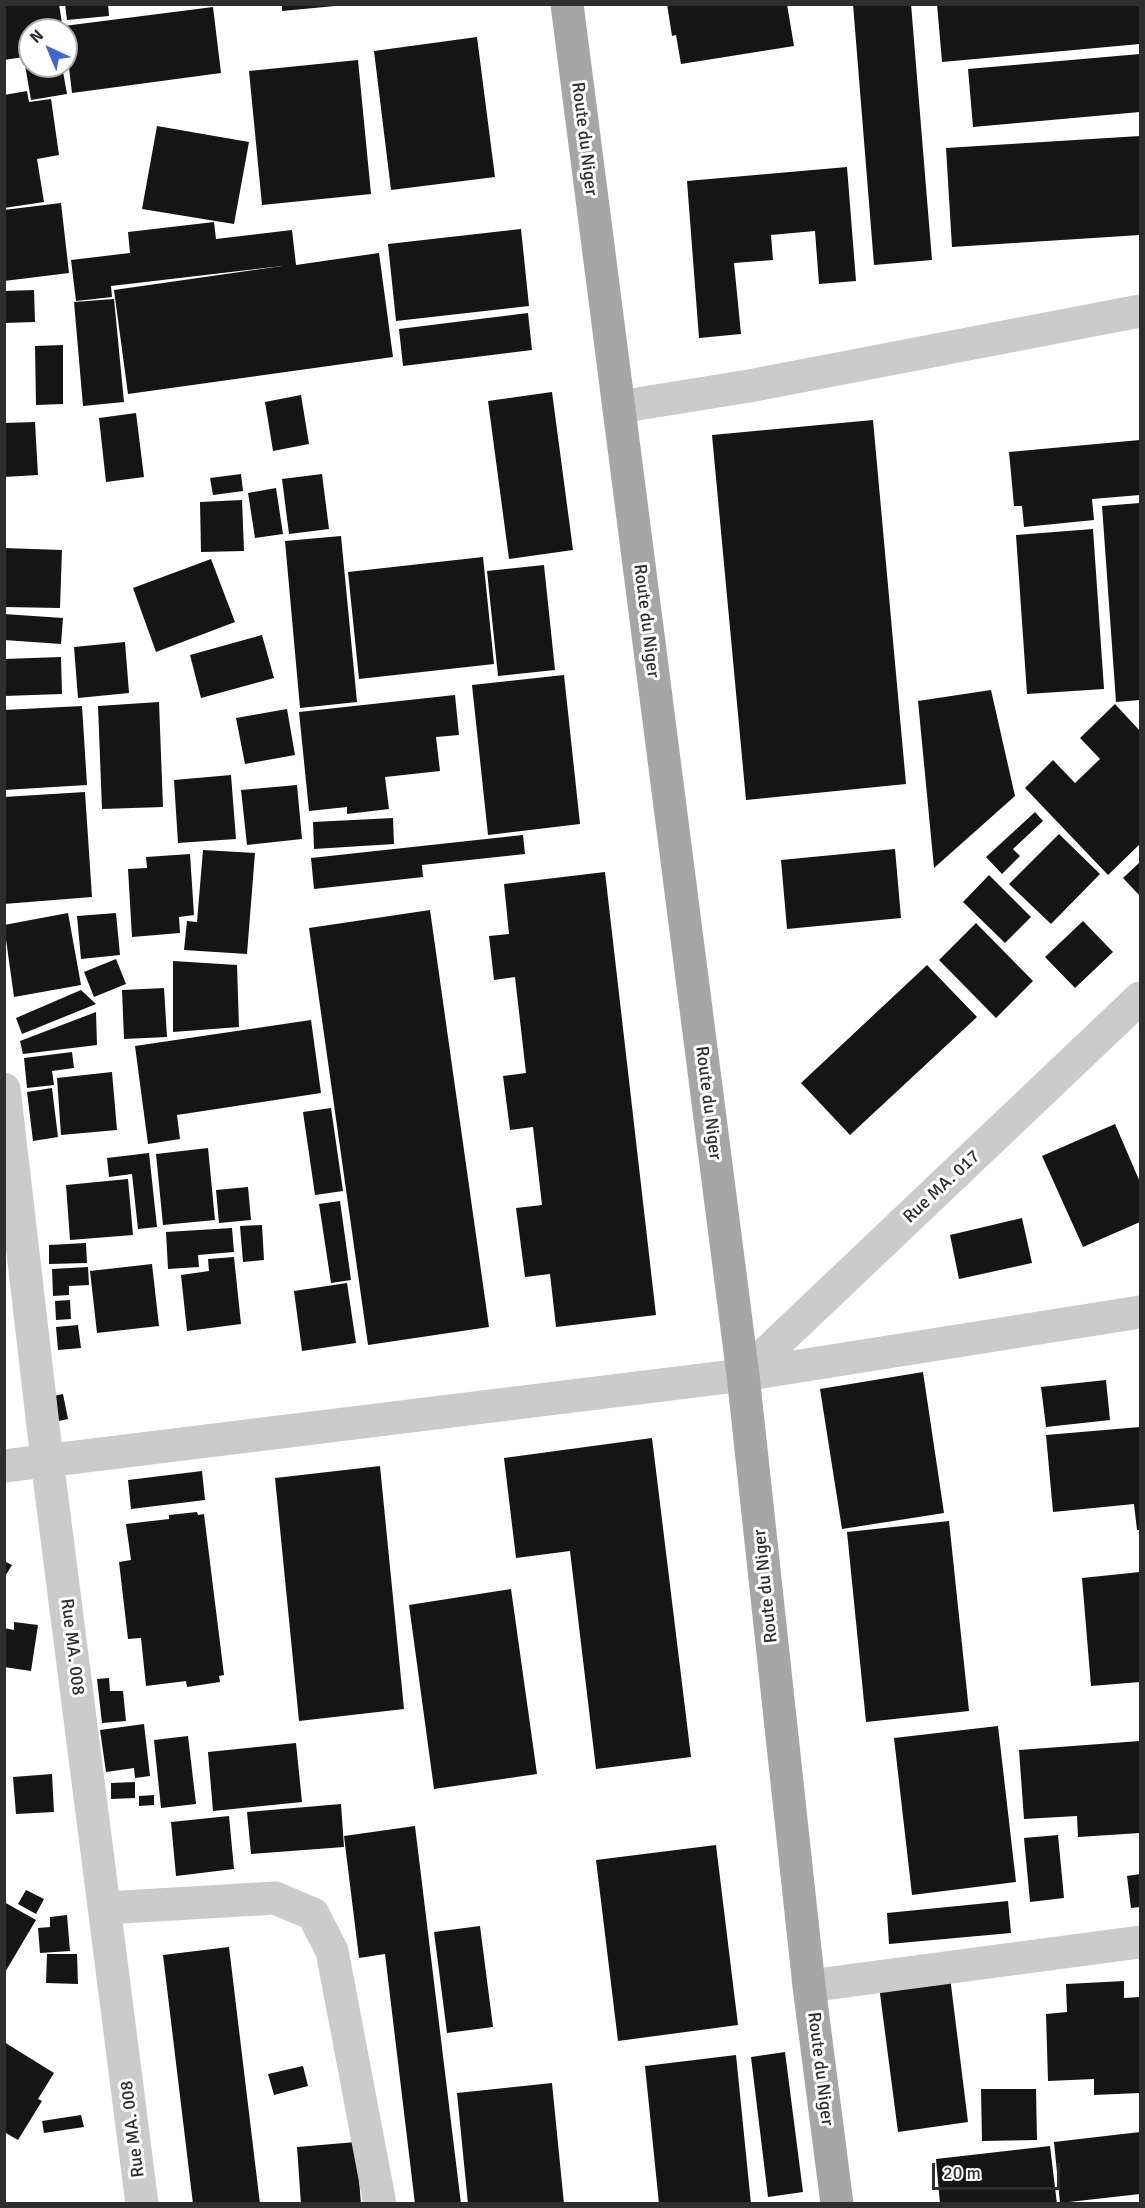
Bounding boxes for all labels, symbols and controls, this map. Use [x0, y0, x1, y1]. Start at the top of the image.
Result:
north arrow [18, 18, 78, 78]
text: N [26, 25, 48, 48]
street label: Route du Niger [566, 81, 602, 197]
street label: Route du Niger [628, 563, 664, 679]
street label: Route du Niger [690, 1045, 726, 1161]
street label: Rue MA. 017 [899, 1146, 985, 1228]
street label: Route du Niger [749, 1528, 783, 1644]
street label: Rue MA. 008 [55, 1597, 89, 1697]
street label: Route du Niger [802, 2011, 838, 2127]
street label: Rue MA. 008 [116, 2079, 150, 2179]
scale bar [935, 2151, 1062, 2189]
text: 20 m [943, 2162, 981, 2184]

